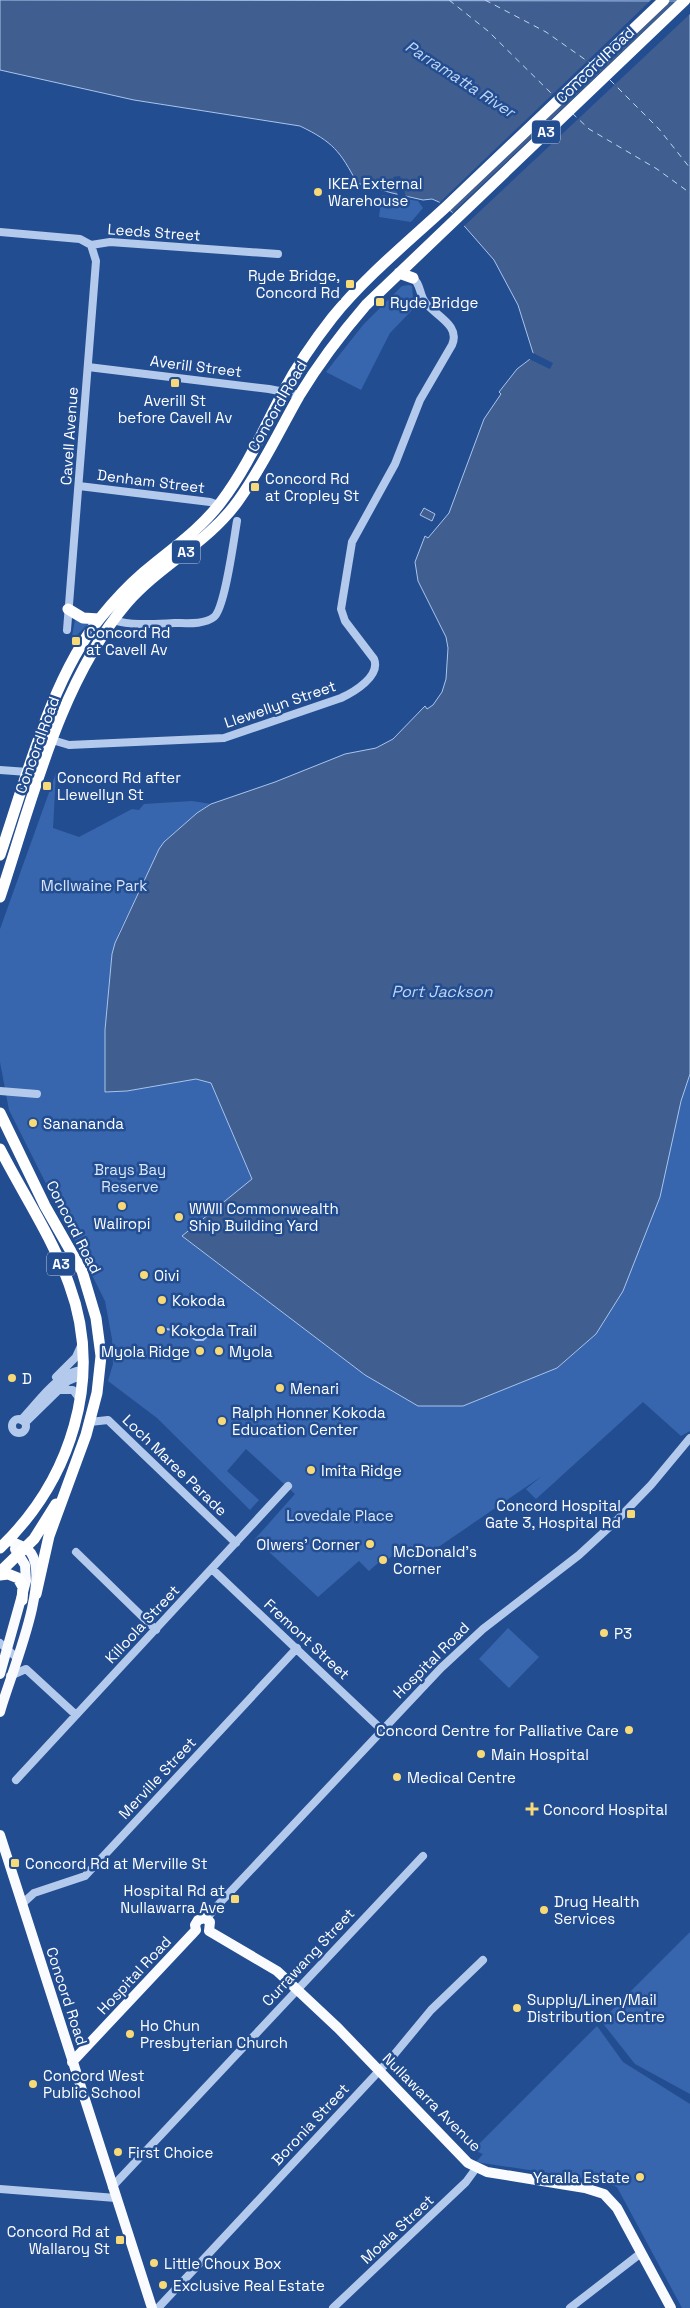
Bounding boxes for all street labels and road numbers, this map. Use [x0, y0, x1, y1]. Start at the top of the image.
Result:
street label: Concord Road [552, 23, 638, 107]
road number: A3 [532, 120, 560, 144]
street label: Leeds Street [107, 219, 201, 245]
street label: Averill Street [149, 351, 243, 381]
street label: Concord Road [243, 357, 311, 455]
street label: Cavell Avenue [56, 386, 82, 486]
street label: Denham Street [96, 465, 206, 497]
road number: A3 [172, 540, 200, 564]
street label: Llewellyn Street [222, 676, 338, 732]
street label: Concord Road [11, 694, 63, 796]
street label: Concord Road [42, 1177, 106, 1277]
road number: A3 [47, 1252, 75, 1276]
street label: Loch Maree Parade [119, 1410, 231, 1520]
street label: Killoola Street [101, 1581, 183, 1667]
street label: Fremont Street [260, 1594, 354, 1684]
street label: Hospital Road [389, 1618, 473, 1702]
street label: Merville Street [114, 1733, 200, 1823]
street label: Currawang Street [258, 1904, 358, 2010]
street label: Hospital Road [93, 1932, 175, 2018]
street label: Concord Road [42, 1945, 92, 2047]
street label: Nullawarra Avenue [379, 2049, 485, 2155]
street label: Boronia Street [267, 2079, 353, 2169]
street label: Moala Street [357, 2190, 438, 2268]

